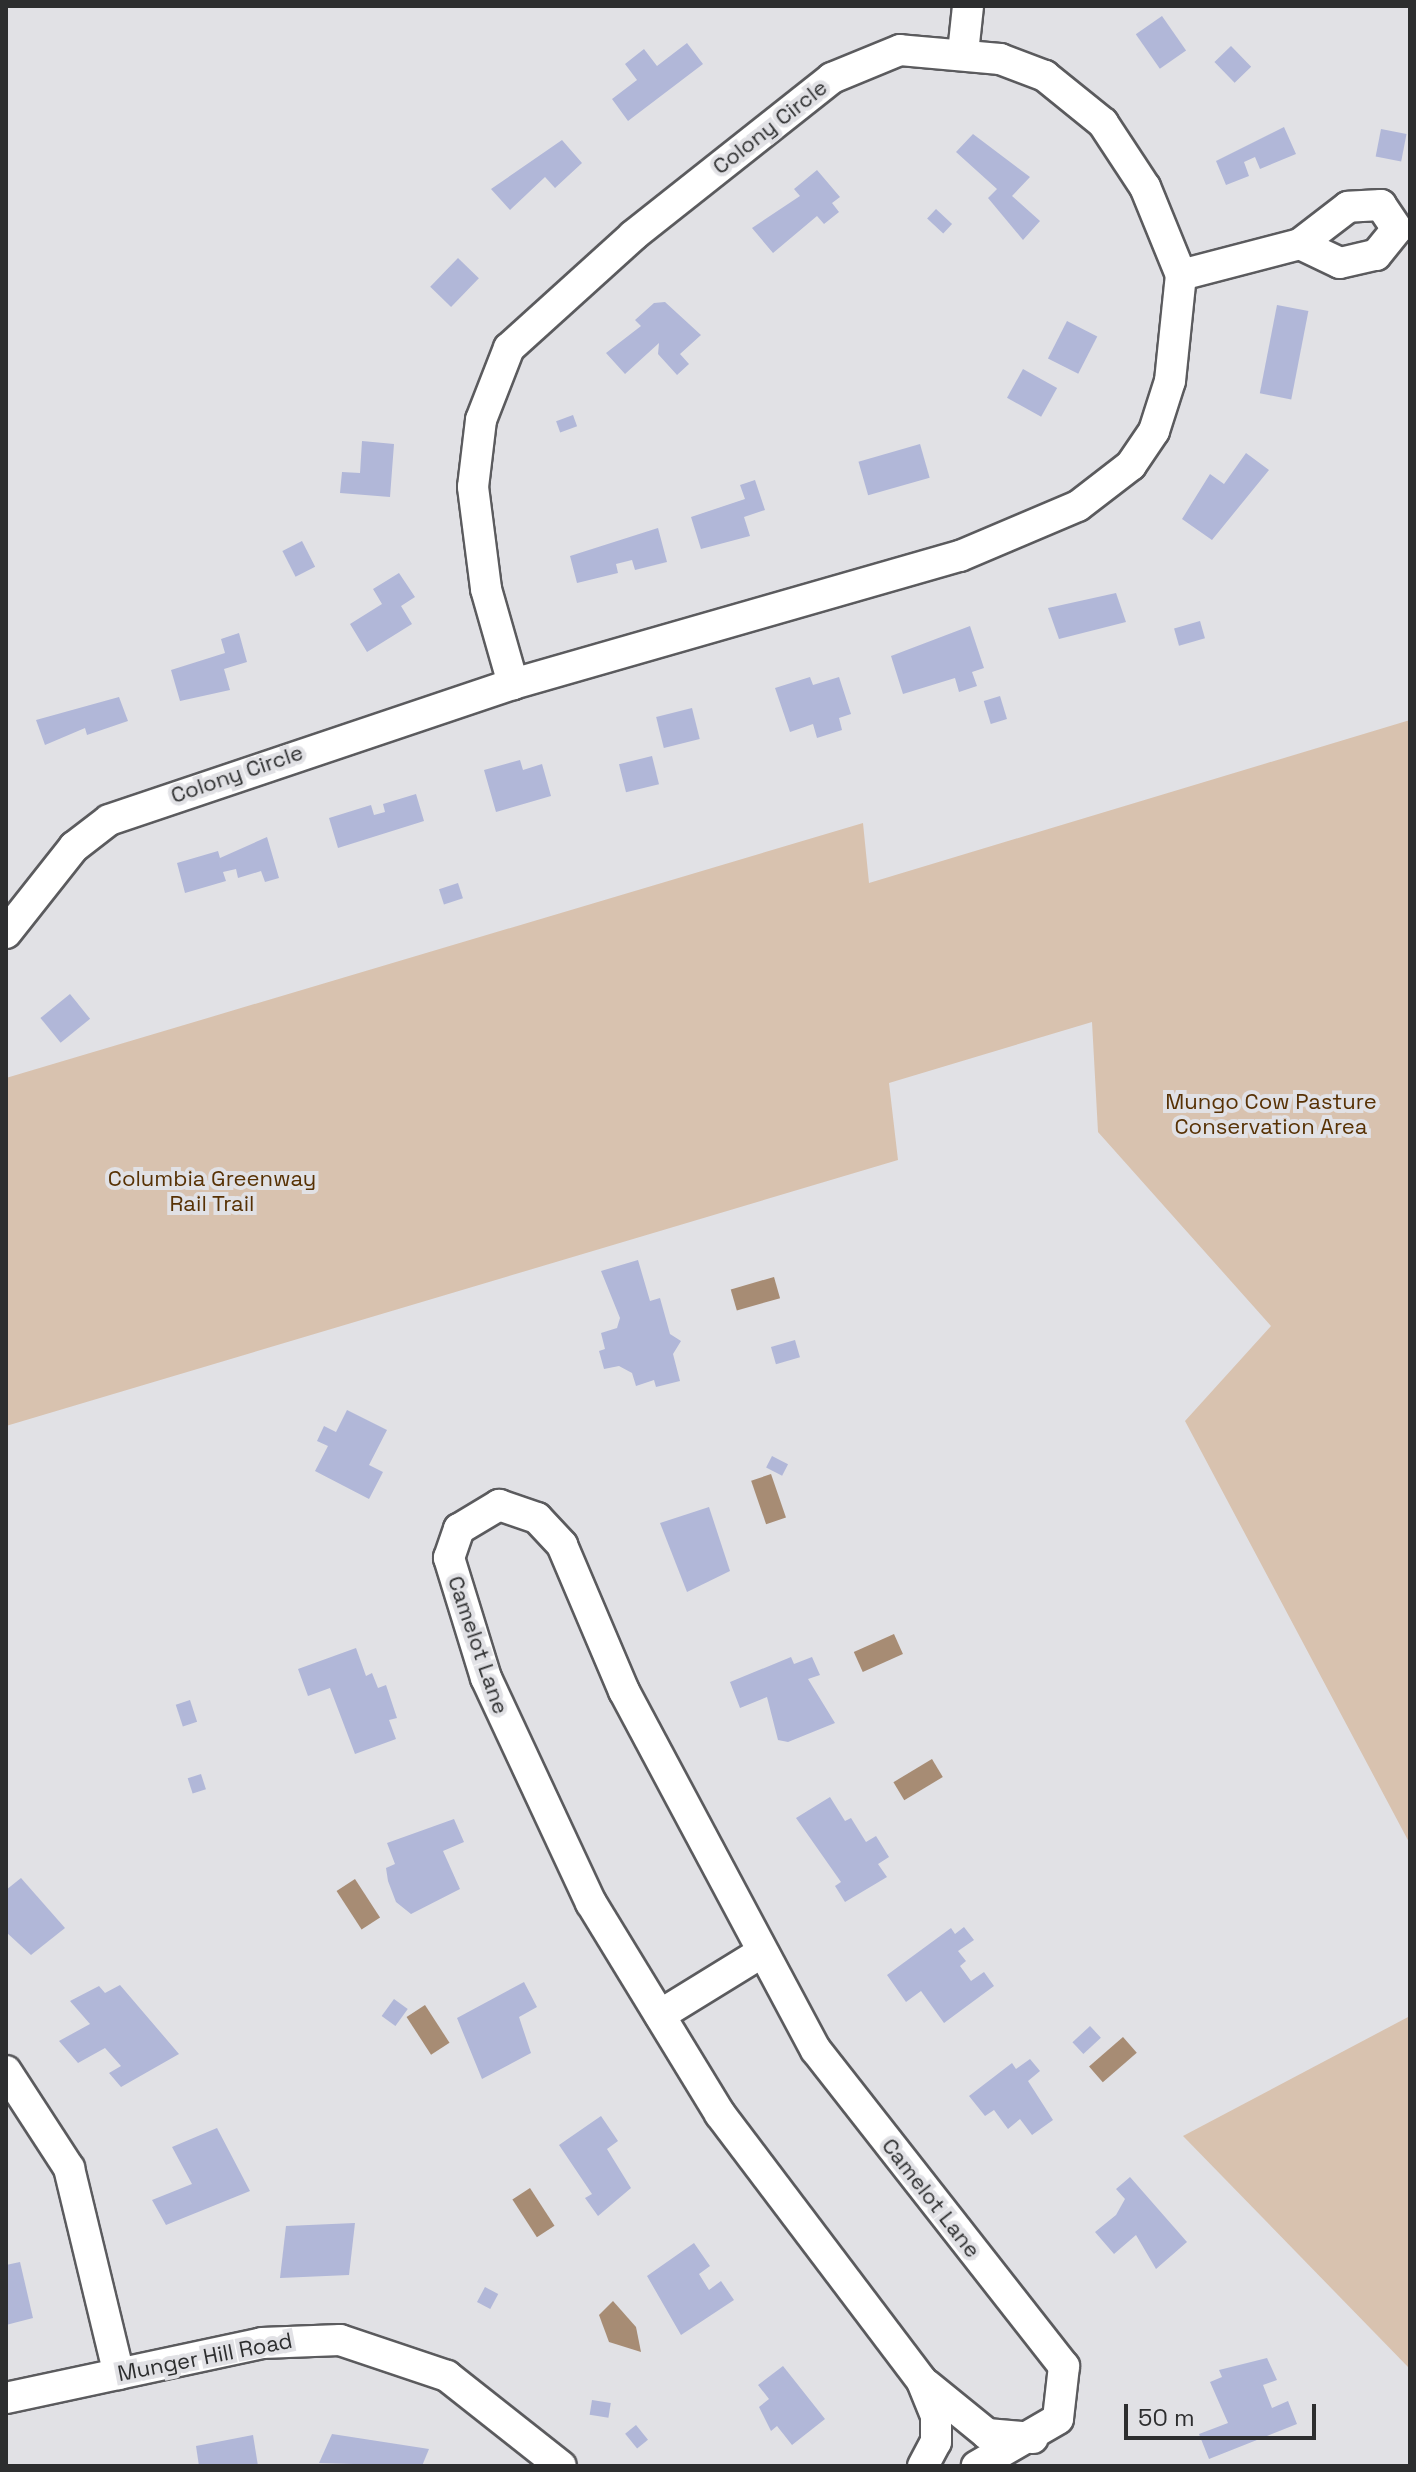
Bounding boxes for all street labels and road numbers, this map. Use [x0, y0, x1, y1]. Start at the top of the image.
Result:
street label: Colony Circle [707, 74, 833, 180]
street label: Colony Circle [167, 739, 307, 809]
street label: Camelot Lane [442, 1573, 514, 1717]
street label: Camelot Lane [876, 2133, 986, 2263]
street label: Munger Hill Road [115, 2327, 295, 2387]

